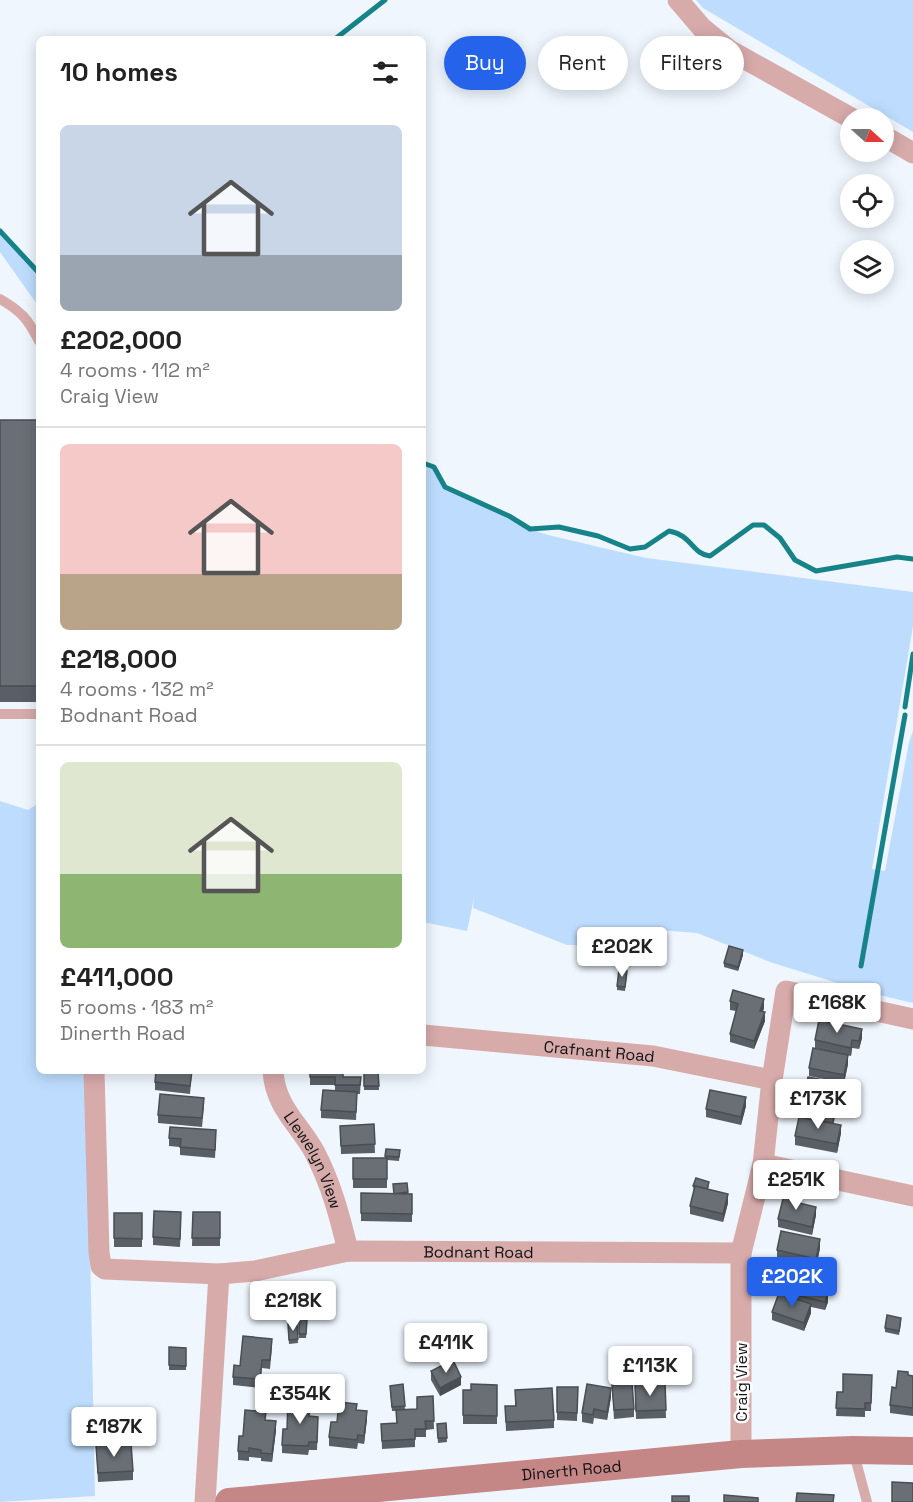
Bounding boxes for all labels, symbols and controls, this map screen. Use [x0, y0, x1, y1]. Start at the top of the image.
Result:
chip: Buy [444, 36, 526, 90]
chip: Rent [538, 36, 628, 90]
chip: Filters [640, 36, 744, 90]
text: 10 homes [60, 55, 178, 89]
icon: filters [369, 56, 402, 89]
north arrow [840, 108, 894, 162]
map controls [840, 108, 894, 294]
icon: home [177, 164, 285, 272]
button: locate [840, 174, 894, 228]
button: layers [840, 240, 894, 294]
text: £202,000 [60, 323, 182, 357]
text: 4 rooms · 112 m² [60, 357, 210, 383]
text: Craig View [60, 383, 159, 409]
icon: home [177, 483, 285, 591]
text: £218,000 [60, 642, 177, 676]
text: 4 rooms · 132 m² [60, 676, 213, 702]
text: Bodnant Road [60, 702, 198, 728]
icon: home [177, 801, 285, 909]
pin: £202K [580, 927, 664, 978]
text: £202K [591, 933, 653, 959]
text: £411,000 [60, 960, 174, 994]
pin: £168K [795, 983, 879, 1034]
text: £168K [808, 989, 866, 1015]
text: 5 rooms · 183 m² [60, 994, 213, 1020]
text: Dinerth Road [60, 1020, 186, 1046]
street label: Crafnant Road [543, 1036, 656, 1067]
pin: £173K [776, 1079, 860, 1130]
text: £173K [789, 1085, 847, 1111]
street label: Llewelyn View [279, 1107, 347, 1211]
pin: £251K [754, 1160, 838, 1211]
text: £251K [767, 1166, 825, 1192]
street label: Bodnant Road [423, 1241, 534, 1262]
pin: £202K [750, 1257, 834, 1308]
text: £202K [761, 1263, 823, 1289]
pin: £218K [251, 1281, 335, 1332]
text: £218K [264, 1287, 322, 1313]
pin: £411K [404, 1323, 488, 1374]
text: £411K [418, 1329, 474, 1355]
street label: Craig View [731, 1342, 752, 1422]
pin: £113K [608, 1346, 692, 1397]
text: £113K [622, 1352, 678, 1378]
pin: £354K [258, 1374, 342, 1425]
text: £354K [269, 1380, 331, 1406]
pin: £187K [72, 1407, 156, 1458]
text: £187K [85, 1413, 143, 1439]
street label: Dinerth Road [520, 1455, 623, 1485]

